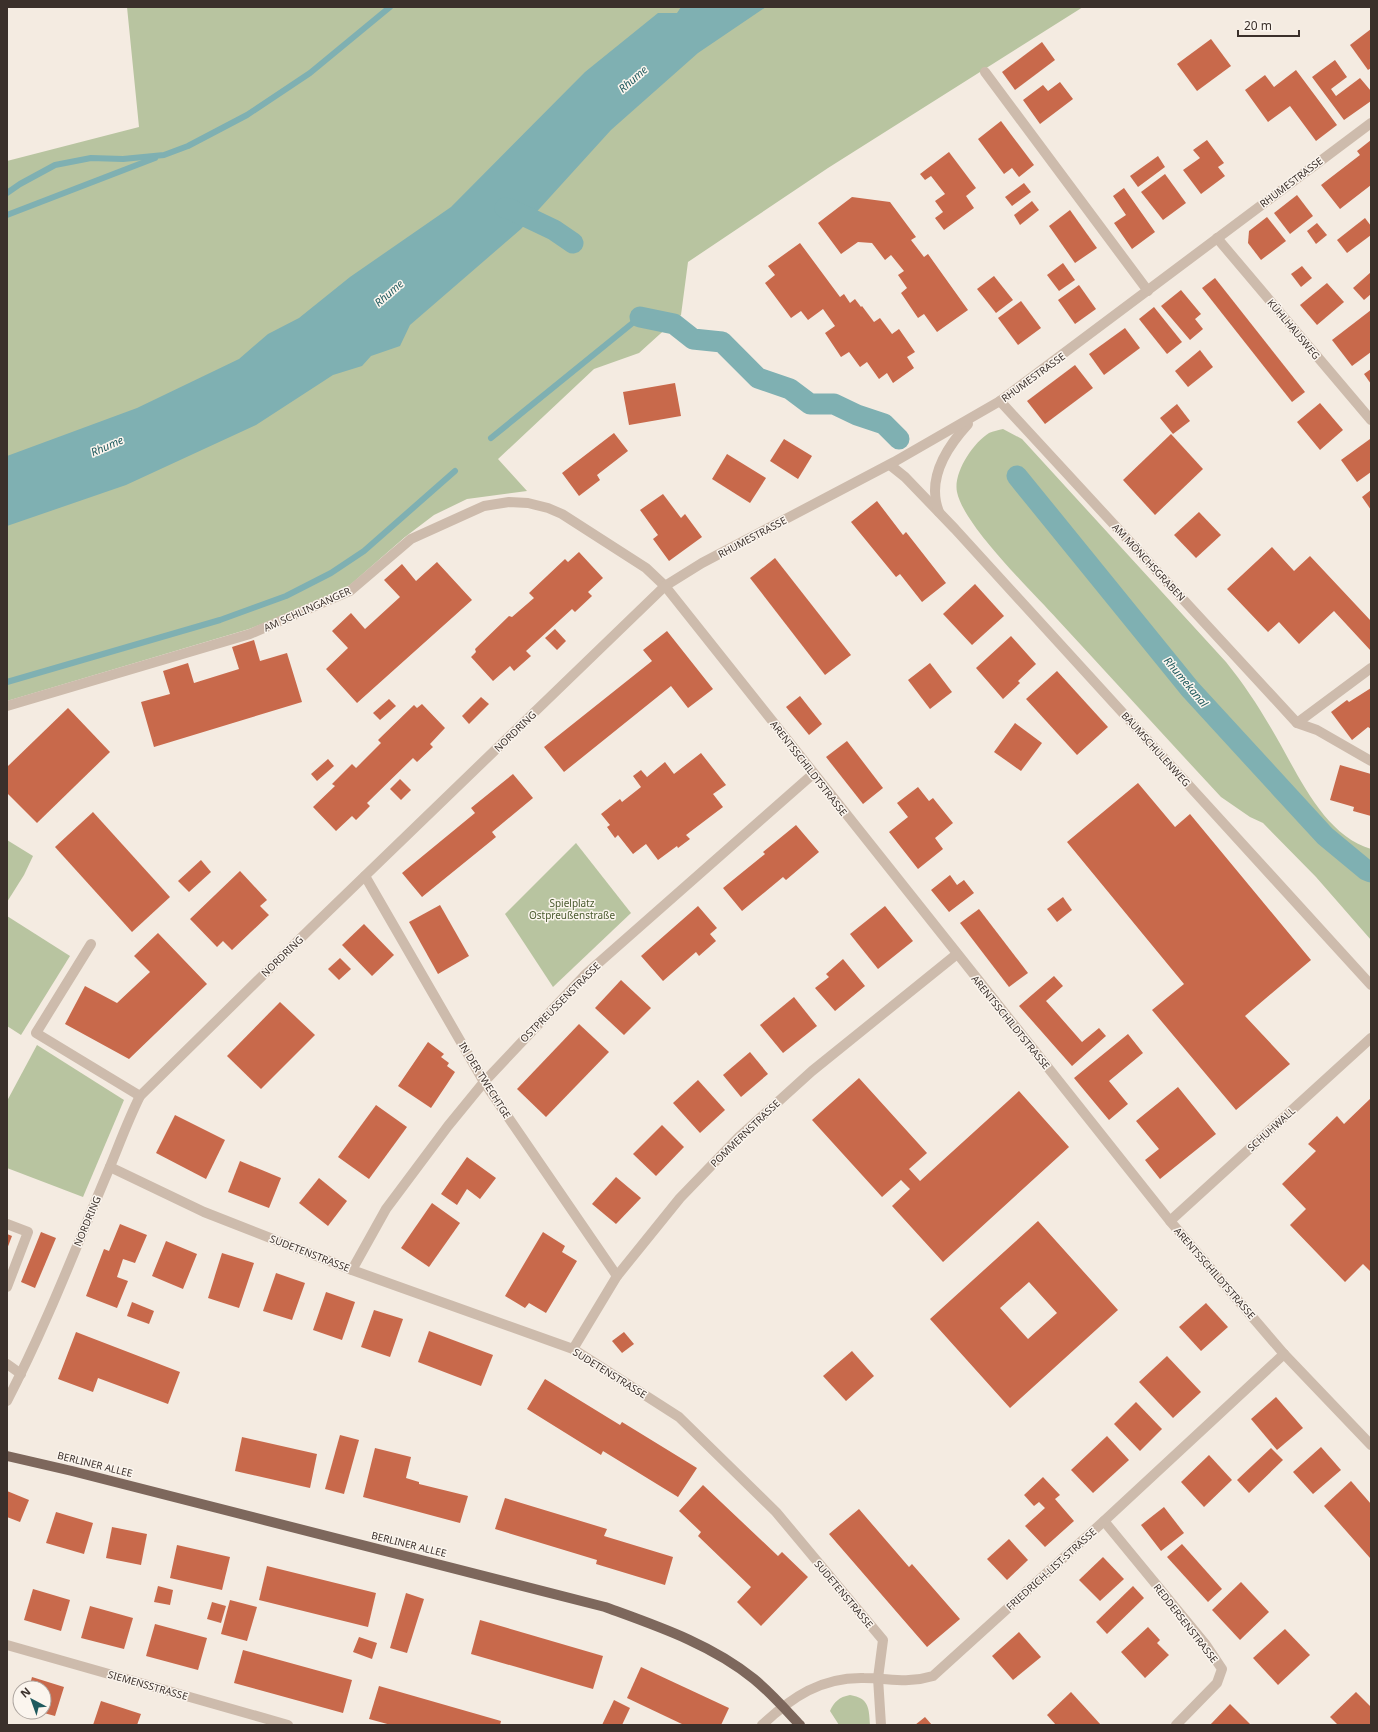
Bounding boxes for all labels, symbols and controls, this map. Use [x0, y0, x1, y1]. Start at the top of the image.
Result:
scale bar [1238, 12, 1299, 38]
text: 20 m [1244, 17, 1272, 34]
water label: Rhume [615, 61, 651, 95]
street label: RHUMESTRASSE [1257, 154, 1325, 210]
water label: Rhume [371, 275, 407, 309]
street label: KÜHLHAUSWEG [1265, 296, 1323, 362]
street label: RHUMESTRASSE [998, 349, 1068, 405]
water label: Rhume [88, 432, 126, 459]
street label: RHUMESTRASSE [715, 513, 789, 561]
street label: AM MÖNCHSGRABEN [1109, 520, 1189, 604]
street label: AM SCHLINGANGER [261, 583, 353, 634]
water label: Rhumekanal [1161, 653, 1213, 711]
street label: NORDRING [491, 707, 539, 755]
street label: BAUMSCHULENWEG [1119, 709, 1193, 789]
street label: ARENTSSCHILDTSTRASSE [767, 717, 851, 819]
park label: Spielplatz Ostpreußenstraße [529, 896, 615, 922]
street label: NORDRING [258, 932, 306, 980]
street label: OSTPREUSSENSTRASSE [517, 959, 603, 1045]
street label: ARENTSSCHILDTSTRASSE [969, 972, 1053, 1072]
street label: IN DER TWECHTGE [456, 1039, 514, 1121]
street label: POMMERNSTRASSE [707, 1096, 783, 1170]
street label: SCHUHWALL [1244, 1104, 1298, 1154]
street label: NORDRING [70, 1194, 104, 1248]
street label: ARENTSSCHILDTSTRASSE [1171, 1224, 1259, 1322]
street label: SUDETENSTRASSE [268, 1231, 352, 1275]
street label: SUDETENSTRASSE [570, 1345, 650, 1401]
street label: BERLINER ALLEE [56, 1448, 134, 1480]
street label: FRIEDRICH-LIST-STRASSE [1003, 1525, 1099, 1613]
street label: BERLINER ALLEE [370, 1528, 448, 1560]
street label: SUDETENSTRASSE [811, 1557, 877, 1631]
street label: REDDERSENSTRASSE [1151, 1580, 1221, 1666]
street label: SIEMENSSTRASSE [106, 1667, 190, 1703]
north arrow [12, 1680, 52, 1720]
text: N [17, 1683, 33, 1701]

